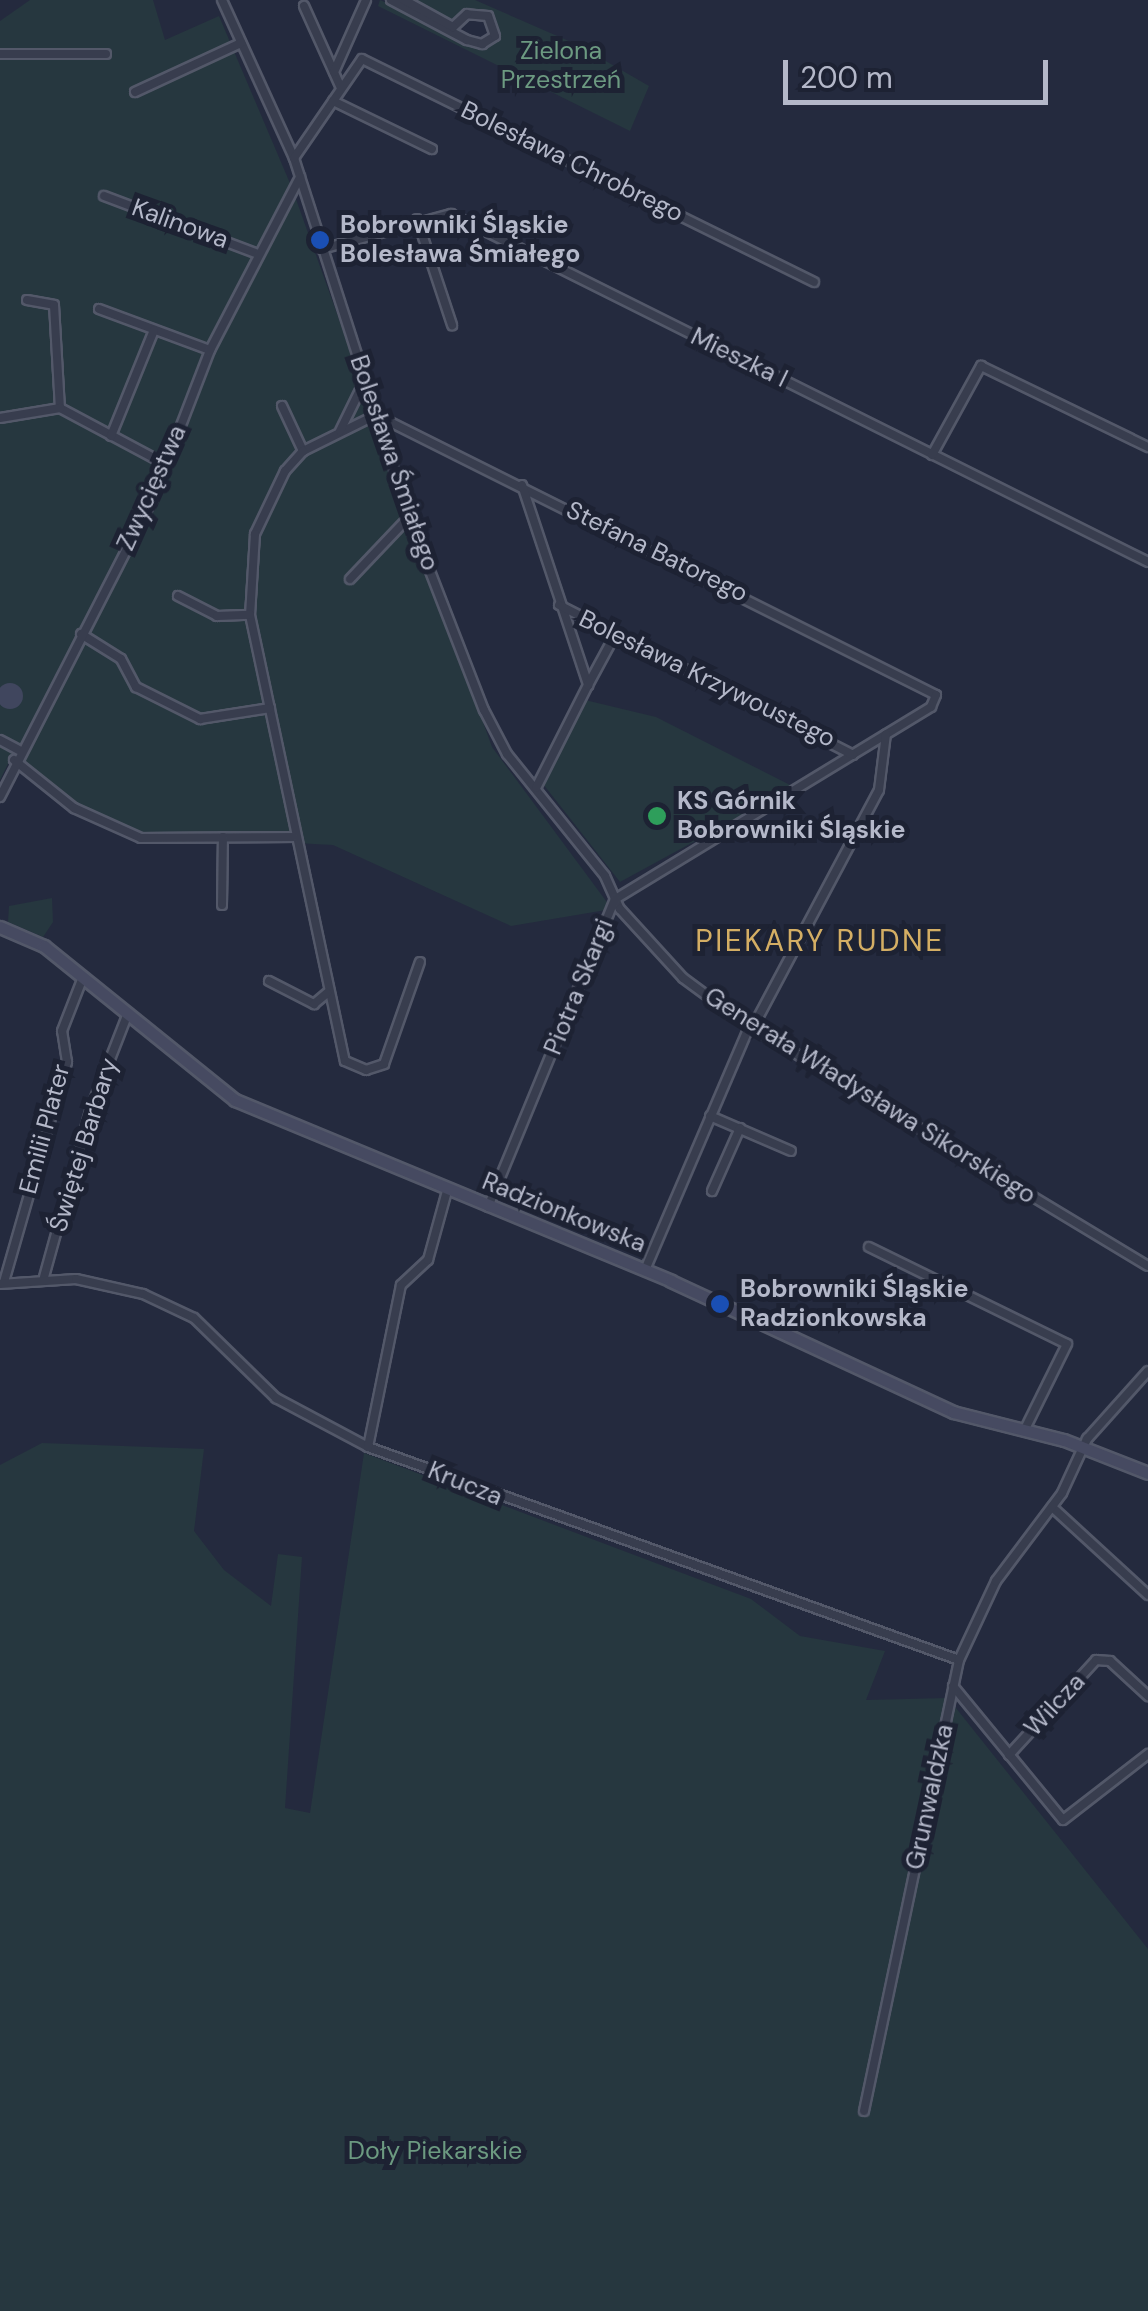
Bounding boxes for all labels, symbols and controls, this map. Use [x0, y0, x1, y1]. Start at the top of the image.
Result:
park label: Zielona Przestrzeń [501, 37, 621, 96]
scale bar [788, 40, 1053, 102]
text: 200 m [800, 58, 893, 97]
street label: Bolesława Chrobrego [456, 95, 688, 229]
street label: Kalinowa [128, 193, 232, 255]
place label: Bobrowniki Śląskie Bolesława Śmiałego [340, 211, 580, 270]
marker: Bobrowniki Śląskie Bolesława Śmiałego [309, 229, 331, 251]
street label: Mieszka I [686, 322, 792, 394]
street label: Bolesława Śmiałego [343, 351, 445, 575]
street label: Zwycięstwa [111, 421, 193, 555]
street label: Stefana Batorego [561, 495, 753, 609]
street label: Bolesława Krzywoustego [574, 604, 840, 754]
place label: KS Górnik Bobrowniki Śląskie [677, 787, 905, 846]
marker: KS Górnik Bobrowniki Śląskie [646, 805, 668, 827]
street label: Piotra Skargi [538, 915, 620, 1059]
district label: PIEKARY RUDNE [695, 923, 945, 959]
street label: Generała Władysława Sikorskiego [699, 981, 1041, 1211]
street label: Świętej Barbary [43, 1055, 125, 1235]
street label: Emilii Plater [13, 1061, 77, 1197]
street label: Radzionkowska [478, 1166, 650, 1260]
place label: Bobrowniki Śląskie Radzionkowska [740, 1275, 968, 1334]
marker: Bobrowniki Śląskie Radzionkowska [709, 1293, 731, 1315]
street label: Krucza [423, 1456, 507, 1512]
street label: Wilcza [1018, 1667, 1092, 1743]
street label: Grunwaldzka [900, 1722, 960, 1872]
park label: Doły Piekarskie [348, 2136, 522, 2166]

